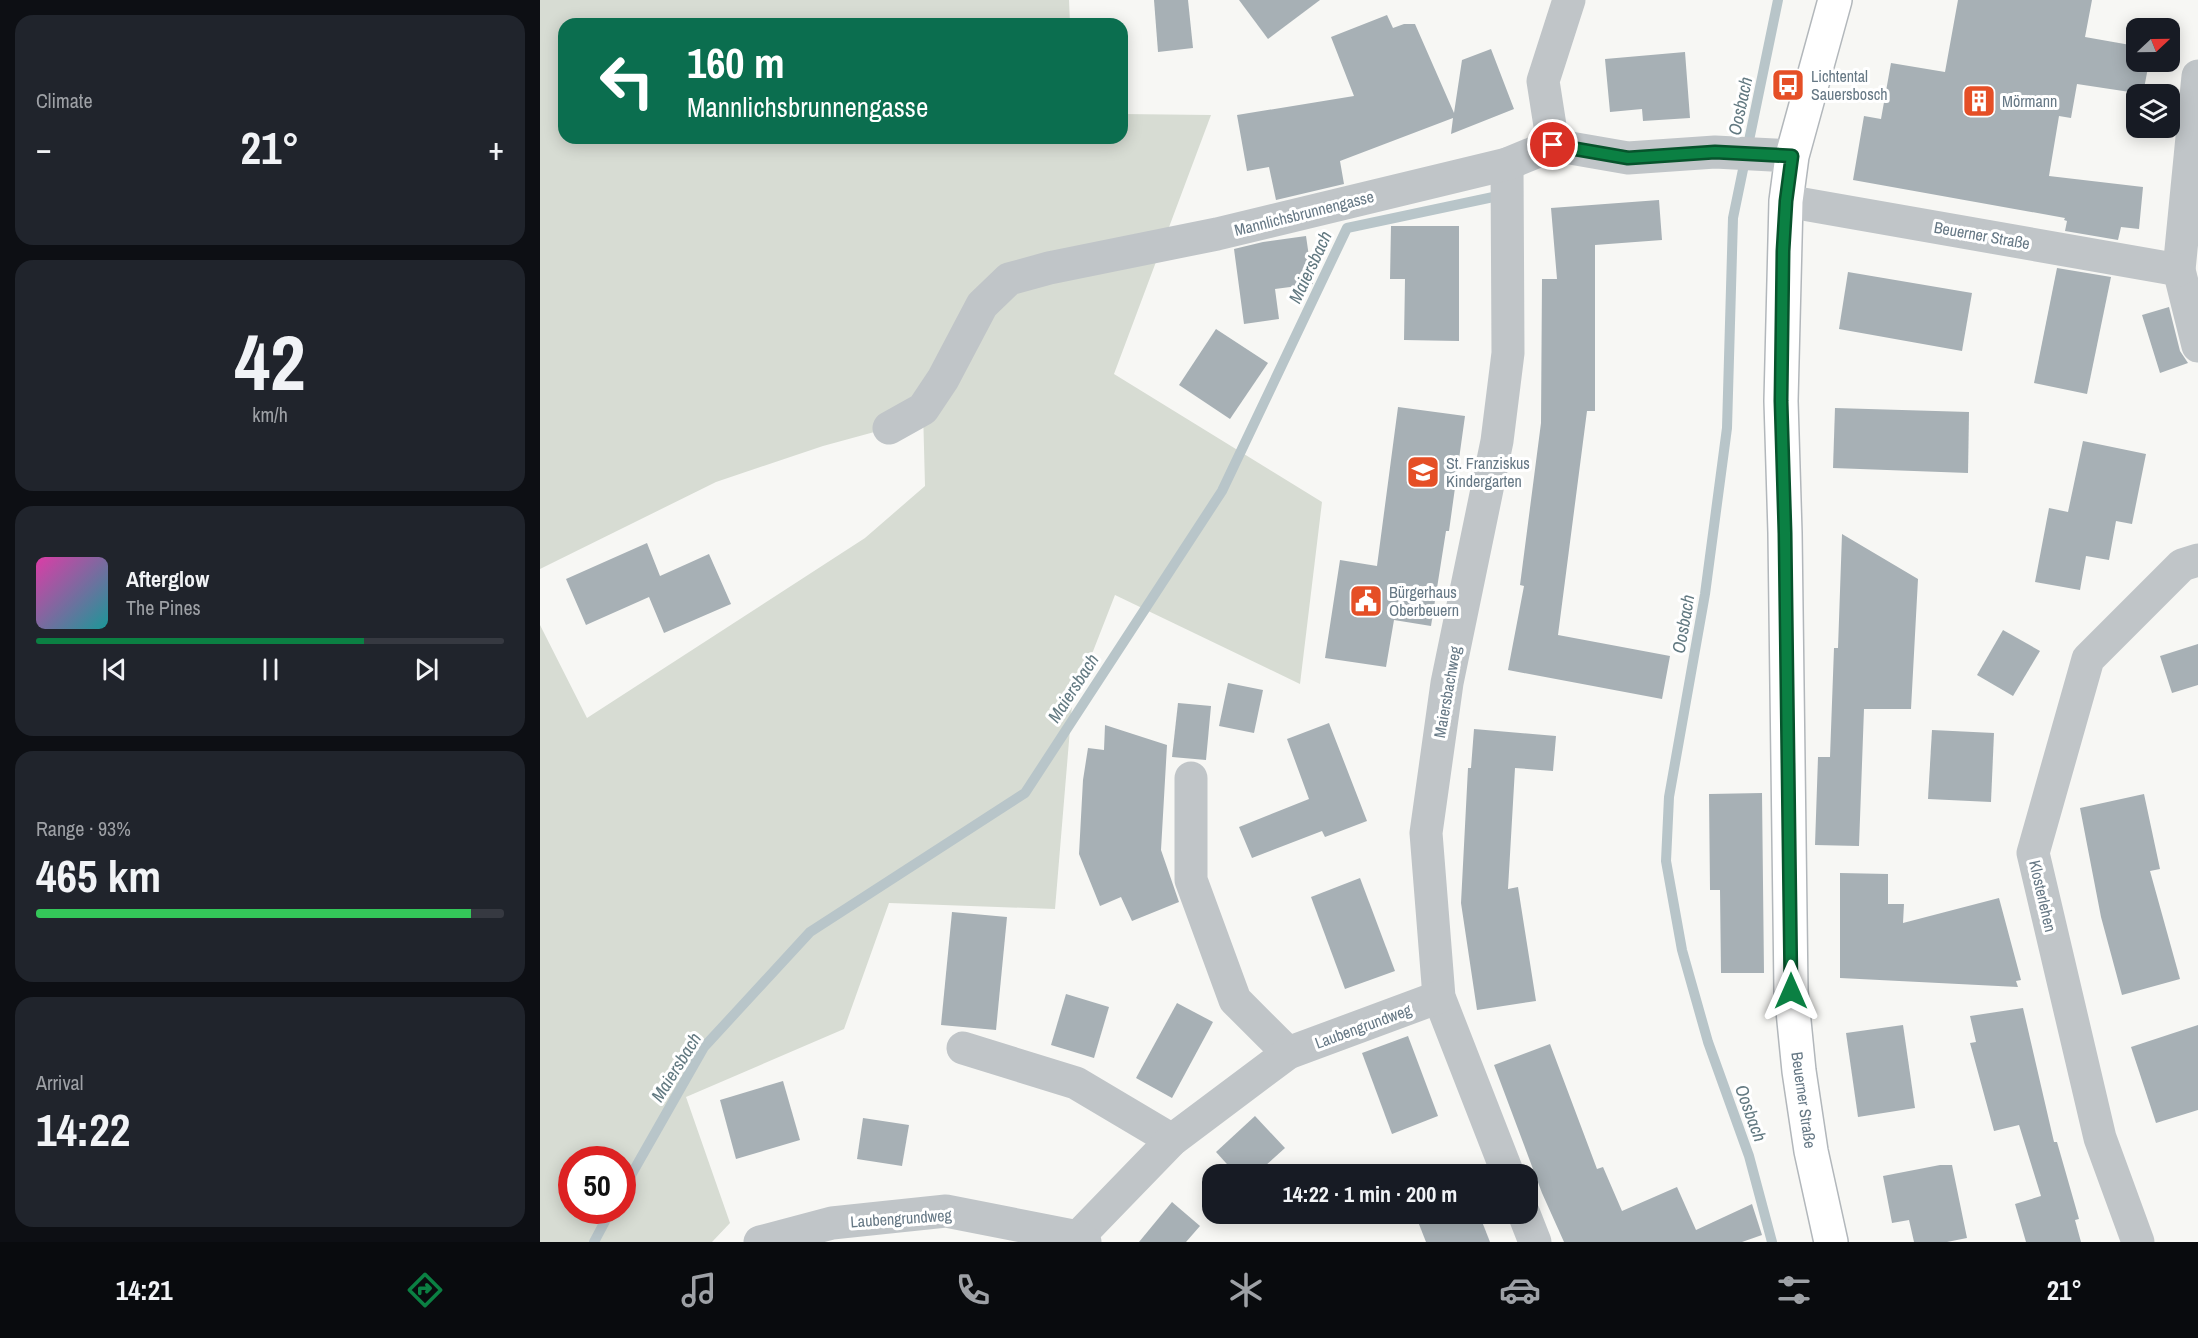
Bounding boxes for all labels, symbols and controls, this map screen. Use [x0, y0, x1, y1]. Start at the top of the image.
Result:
north arrow [2126, 18, 2180, 72]
map controls [2126, 18, 2180, 138]
text: 160 m [687, 35, 785, 91]
icon: left [588, 42, 666, 120]
place label: Lichtental Sauersbosch [1811, 65, 1888, 105]
bus stop icon: Lichtental Sauersbosch [1770, 67, 1806, 103]
water label: Oosbach [1722, 75, 1758, 137]
building icon: Mörmann [1961, 83, 1997, 119]
button: layers [2126, 84, 2180, 138]
text: Climate [36, 87, 93, 114]
text: Mannlichsbrunnengasse [687, 89, 928, 125]
place label: Mörmann [2002, 90, 2057, 112]
text: 21° [240, 117, 300, 178]
pin [1527, 119, 1578, 170]
text: − [36, 126, 52, 170]
text: + [488, 126, 504, 170]
icon: arrive [1536, 128, 1569, 161]
street label: Mannlichsbrunnengasse [1232, 185, 1376, 241]
street label: Beuerner Straße [1932, 216, 2032, 254]
water label: Maiersbach [1282, 227, 1338, 307]
text: 42 [234, 309, 306, 414]
text: km/h [252, 401, 288, 428]
place label: St. Franziskus Kindergarten [1446, 452, 1530, 492]
school or university icon: St. Franziskus Kindergarten [1405, 454, 1441, 490]
text: Afterglow [126, 564, 209, 594]
place label: Bürgerhaus Oberbeuern [1389, 581, 1459, 621]
public building icon: Bürgerhaus Oberbeuern [1348, 583, 1384, 619]
water label: Oosbach [1666, 593, 1700, 655]
text: The Pines [126, 594, 201, 621]
street label: Maiersbachweg [1428, 644, 1466, 740]
water label: Maiersbach [1042, 649, 1104, 727]
icon: previous [98, 653, 131, 686]
icon: pause [254, 653, 287, 686]
icon: next [410, 653, 443, 686]
text: Range · 93% [36, 815, 131, 842]
text: 465 km [36, 845, 161, 906]
street label: Klosterlehen [2024, 858, 2062, 934]
position arrow [1759, 959, 1823, 1023]
street label: Laubengrundweg [1312, 998, 1415, 1054]
water label: Maiersbach [645, 1028, 707, 1106]
street label: Beuerner Straße [1786, 1050, 1822, 1150]
text: Arrival [36, 1069, 83, 1096]
water label: Oosbach [1729, 1081, 1773, 1145]
text: 14:22 [36, 1099, 130, 1160]
speed limit sign: 50 [558, 1146, 636, 1224]
text: 14:22 · 1 min · 200 m [1283, 1179, 1457, 1209]
street label: Laubengrundweg [850, 1203, 953, 1233]
icon: directions [404, 1269, 446, 1311]
icon: music [678, 1269, 720, 1311]
icon: phone [952, 1269, 994, 1311]
icon: climate [1225, 1269, 1267, 1311]
icon: car [1499, 1269, 1541, 1311]
icon: filters [1773, 1269, 1815, 1311]
text: 14:21 [116, 1272, 172, 1308]
text: 21° [2047, 1272, 2082, 1308]

